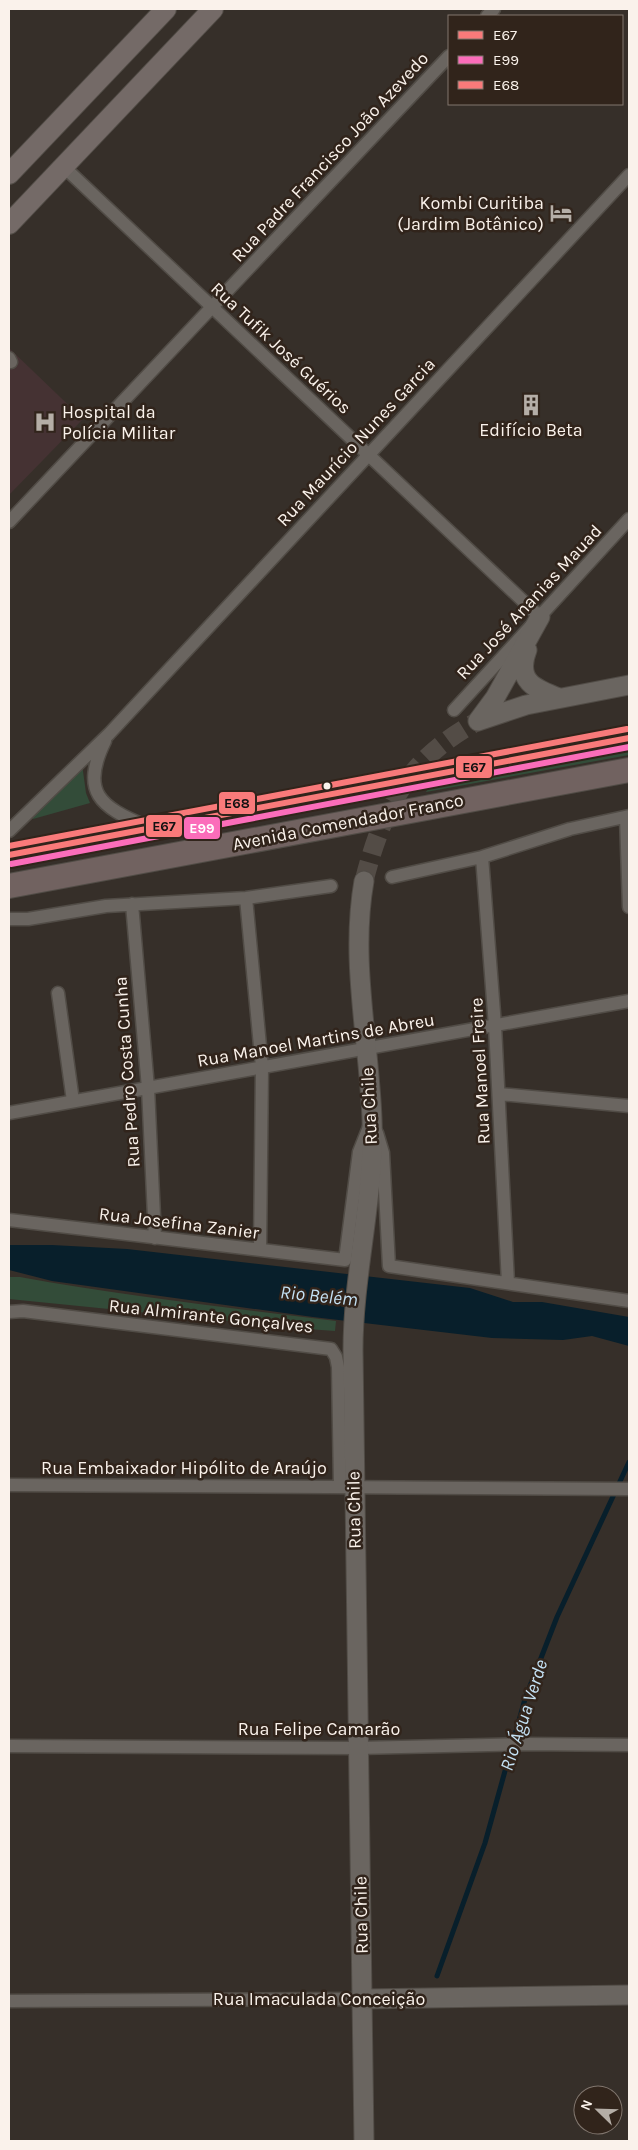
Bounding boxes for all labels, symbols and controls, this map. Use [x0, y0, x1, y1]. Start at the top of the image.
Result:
legend [448, 15, 623, 105]
text: E67 [493, 26, 517, 44]
street label: Rua Padre Francisco João Azevedo [227, 47, 433, 267]
text: E99 [493, 51, 519, 69]
text: E68 [493, 76, 519, 94]
place label: Kombi Curitiba (Jardim Botânico) [397, 192, 544, 235]
hotel icon: Kombi Curitiba (Jardim Botânico) [548, 200, 574, 226]
street label: Rua Tufik José Guérios [206, 277, 356, 419]
street label: Rua Maurício Nunes Garcia [272, 353, 440, 531]
building icon: Edifício Beta [518, 392, 544, 418]
place label: Hospital da Polícia Militar [62, 401, 176, 444]
hospital icon: Hospital da Polícia Militar [32, 409, 58, 435]
place label: Edifício Beta [479, 419, 583, 441]
street label: Rua José Ananias Mauad [451, 520, 607, 684]
line badge: E67 [455, 755, 493, 779]
text: E67 [462, 759, 486, 776]
unlabelled marker [322, 781, 332, 791]
street label: Avenida Comendador Franco [231, 789, 465, 855]
line badge: E68 [218, 791, 256, 815]
text: E68 [224, 795, 250, 812]
line badge: E67 [145, 814, 183, 838]
line badge: E99 [183, 816, 221, 840]
text: E67 [152, 818, 176, 835]
text: E99 [189, 820, 215, 837]
street label: Rua Pedro Costa Cunha [109, 976, 145, 1168]
street label: Rua Manoel Freire [465, 997, 495, 1145]
street label: Rua Manoel Martins de Abreu [196, 1008, 436, 1072]
street label: Rua Chile [356, 1067, 382, 1145]
street label: Rua Josefina Zanier [98, 1202, 261, 1244]
water label: Rio Belém [279, 1281, 359, 1311]
street label: Rua Almirante Gonçalves [108, 1294, 314, 1338]
street label: Rua Embaixador Hipólito de Araújo [41, 1457, 327, 1479]
street label: Rua Chile [342, 1471, 366, 1549]
water label: Rio Água Verde [496, 1657, 552, 1774]
street label: Rua Felipe Camarão [238, 1718, 400, 1740]
street label: Rua Chile [349, 1876, 373, 1954]
street label: Rua Imaculada Conceição [213, 1988, 425, 2010]
north arrow [573, 2085, 623, 2135]
text: N [577, 2097, 596, 2113]

